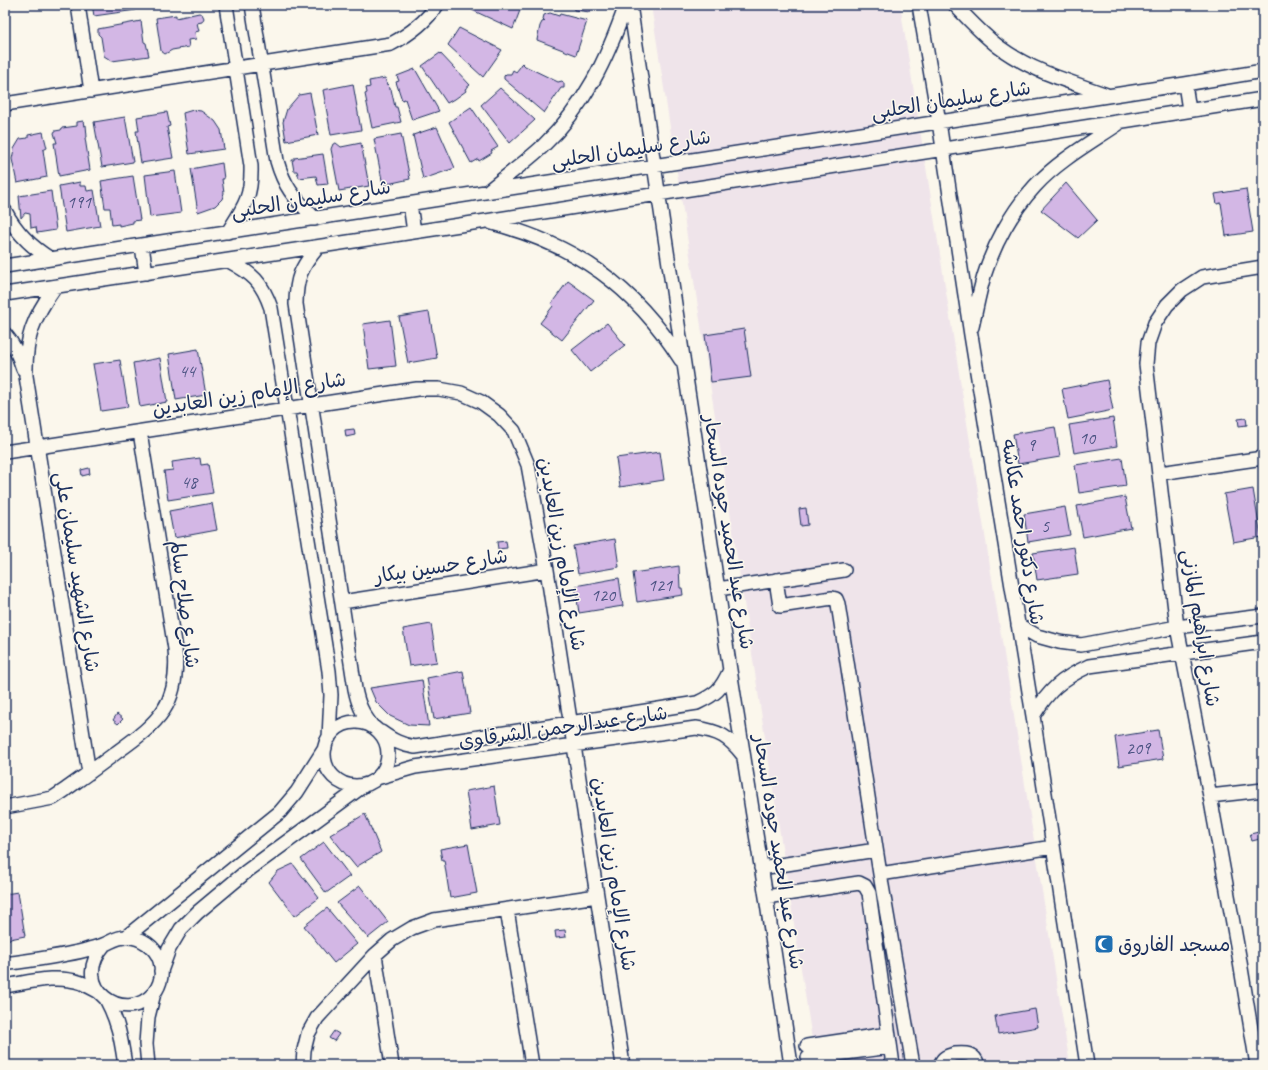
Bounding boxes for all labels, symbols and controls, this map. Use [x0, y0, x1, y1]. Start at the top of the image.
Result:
street label: شارع سليمان الحلبى [869, 75, 1033, 126]
street label: شارع سليمان الحلبى [549, 124, 713, 175]
street label: شارع سليمان الحلبى [229, 174, 393, 225]
house number: 191 [67, 191, 92, 213]
house number: 44 [179, 360, 197, 382]
street label: شارع الإمام زين العابدين [150, 366, 348, 424]
street label: شارع عبد الحميد جوده السحار [697, 411, 760, 651]
house number: 10 [1079, 427, 1097, 449]
house number: 9 [1027, 434, 1037, 456]
street label: شارع دكتور احمد عكاشه [995, 437, 1050, 627]
street label: شارع الإمام زين العابدين [531, 455, 591, 653]
street label: شارع الشهيد سليمان على [48, 470, 105, 674]
house number: 48 [181, 471, 199, 493]
house number: 5 [1041, 515, 1050, 537]
street label: شارع صلاح سالم [163, 538, 205, 670]
street label: شارع حسين بيكار [371, 543, 510, 590]
street label: شارع ابراهيم المازنى [1174, 547, 1226, 709]
house number: 121 [648, 574, 673, 596]
house number: 120 [591, 584, 617, 606]
street label: شارع عبدالرحمن الشرقاوى [457, 700, 669, 755]
street label: شارع عبد الحميد جوده السحار [747, 731, 810, 971]
house number: 209 [1126, 737, 1152, 759]
street label: شارع الإمام زين العابدين [584, 775, 642, 973]
place label: مسجد الفاروق [1118, 932, 1230, 957]
mosque icon: مسجد الفاروق [1093, 933, 1115, 955]

